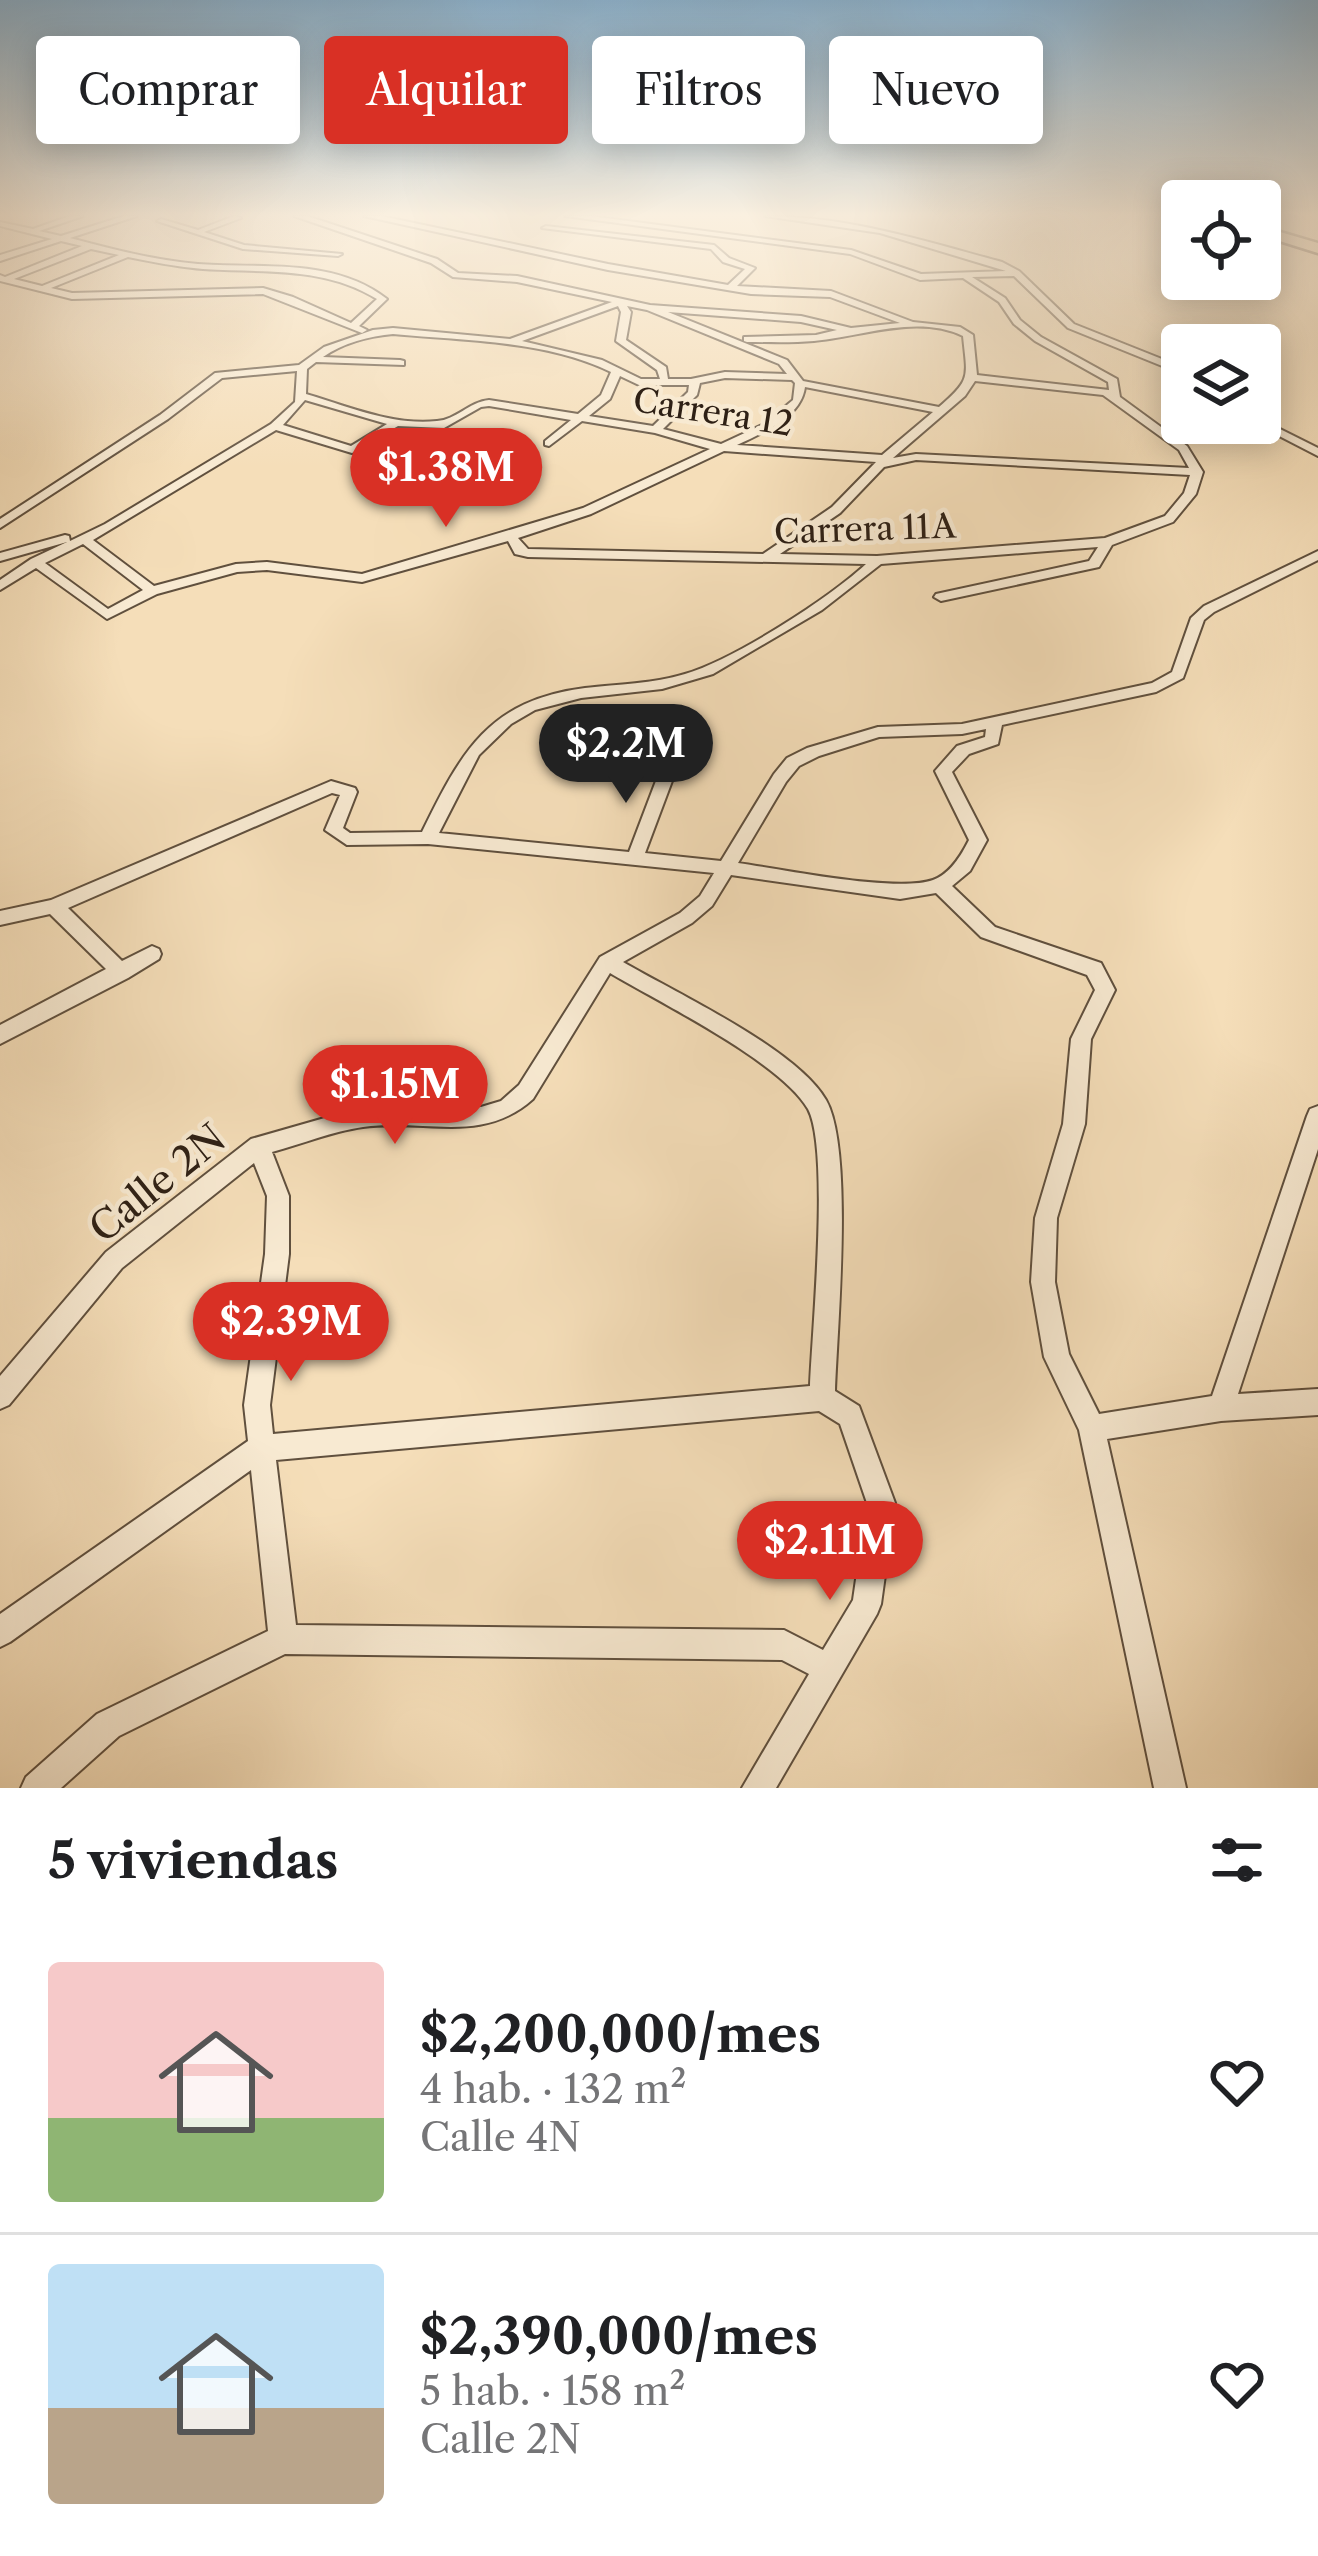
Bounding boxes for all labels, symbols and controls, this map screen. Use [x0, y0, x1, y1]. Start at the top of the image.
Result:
chip: Comprar [36, 36, 300, 144]
chip: Alquilar [324, 36, 568, 144]
chip: Filtros [592, 36, 805, 144]
chip: Nuevo [829, 36, 1043, 144]
map controls [1161, 180, 1281, 444]
button: locate [1161, 180, 1281, 300]
button: layers [1161, 324, 1281, 444]
street label: Carrera 12 [630, 379, 796, 445]
pin: $1.38M [348, 428, 544, 530]
text: $1.38M [377, 443, 515, 491]
street label: Carrera 11A [773, 505, 957, 553]
pin: $2.2M [542, 704, 710, 806]
text: $2.2M [566, 719, 686, 767]
pin: $1.15M [297, 1045, 493, 1147]
text: $1.15M [330, 1060, 460, 1108]
street label: Calle 2N [79, 1114, 235, 1252]
pin: $2.39M [193, 1282, 389, 1384]
text: $2.39M [220, 1297, 362, 1345]
pin: $2.11M [732, 1501, 928, 1603]
text: $2.11M [764, 1516, 896, 1564]
icon: filters [1204, 1827, 1270, 1893]
text: 5 viviendas [48, 1829, 338, 1891]
text: $2,200,000/mes [420, 2003, 821, 2065]
icon: home [144, 2010, 288, 2154]
icon: heart [1204, 2049, 1270, 2115]
text: 4 hab. · 132 m² [420, 2065, 686, 2113]
text: Calle 4N [420, 2113, 581, 2161]
text: $2,390,000/mes [420, 2305, 818, 2367]
icon: home [144, 2312, 288, 2456]
icon: heart [1204, 2351, 1270, 2417]
text: 5 hab. · 158 m² [420, 2367, 685, 2415]
text: Calle 2N [420, 2415, 581, 2463]

